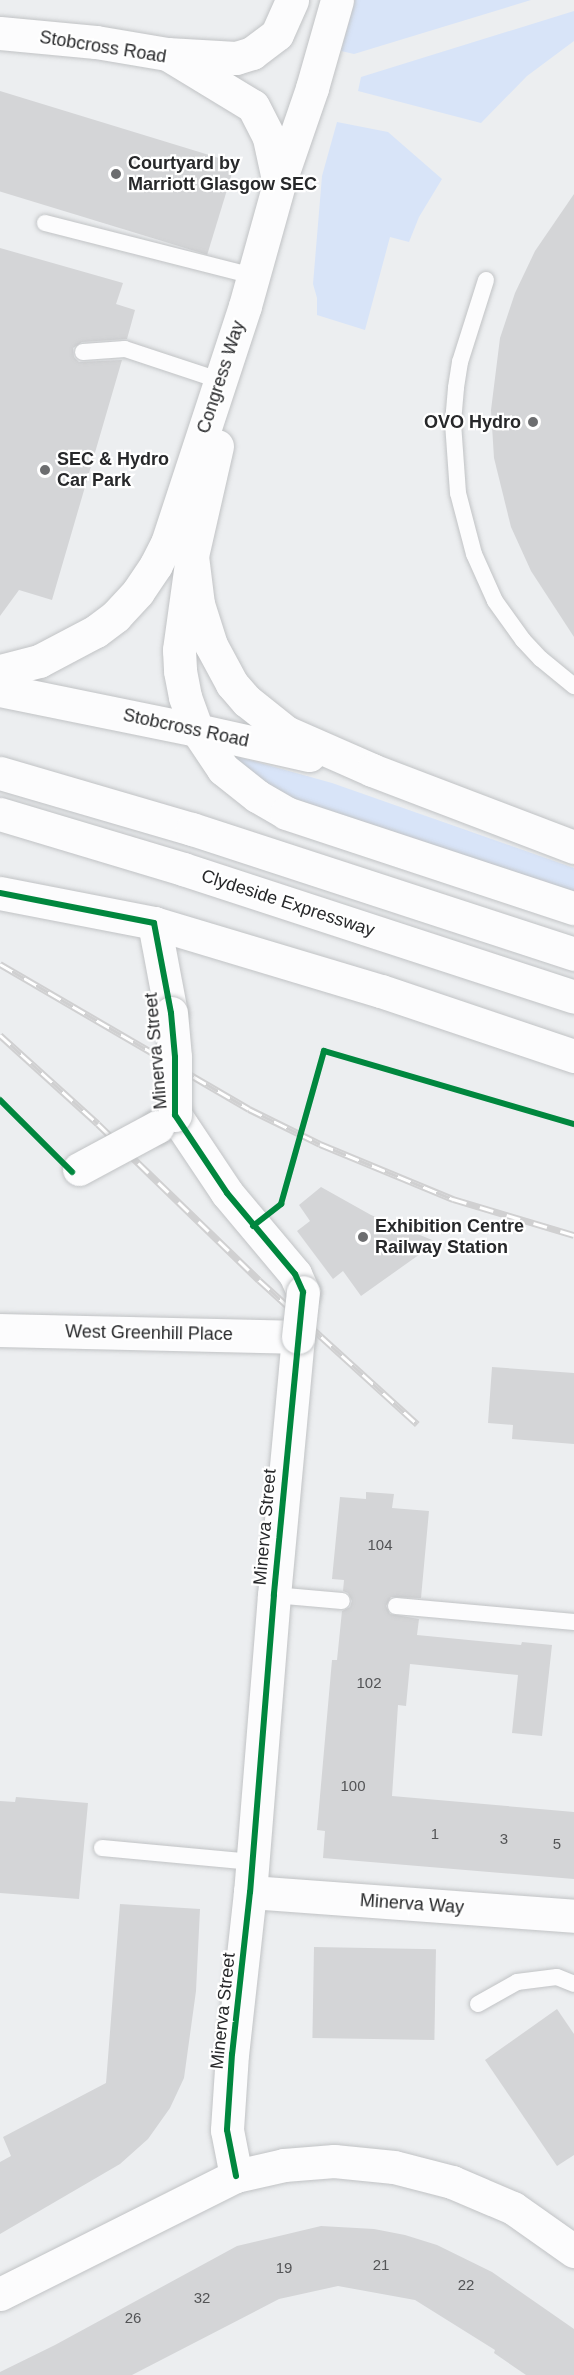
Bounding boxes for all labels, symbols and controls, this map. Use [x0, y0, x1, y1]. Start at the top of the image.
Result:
street label: Stobcross Road [38, 26, 168, 68]
place label: Courtyard by Marriott Glasgow SEC [128, 153, 317, 195]
marker: Courtyard by Marriott Glasgow SEC [109, 167, 123, 181]
street label: Congress Way [193, 318, 249, 436]
place label: OVO Hydro [424, 411, 521, 433]
marker: OVO Hydro [526, 415, 540, 429]
place label: SEC & Hydro Car Park [57, 449, 169, 492]
marker: SEC & Hydro Car Park [38, 463, 52, 477]
street label: Stobcross Road [121, 704, 251, 752]
street label: Clydeside Expressway [199, 865, 377, 941]
street label: Minerva Street [140, 992, 172, 1110]
place label: Exhibition Centre Railway Station [375, 1216, 524, 1258]
marker: Exhibition Centre Railway Station [356, 1230, 370, 1244]
street label: West Greenhill Place [65, 1321, 233, 1345]
street label: Minerva Street [249, 1468, 281, 1586]
house number: 104 [367, 1536, 393, 1554]
house number: 102 [356, 1674, 382, 1692]
house number: 100 [340, 1777, 366, 1795]
house number: 1 [431, 1825, 439, 1843]
house number: 3 [500, 1830, 508, 1848]
house number: 5 [553, 1835, 561, 1853]
street label: Minerva Way [359, 1890, 465, 1918]
street label: Minerva Street [206, 1952, 240, 2070]
house number: 21 [373, 2256, 389, 2274]
house number: 19 [276, 2259, 292, 2277]
house number: 22 [458, 2276, 474, 2294]
house number: 32 [194, 2289, 210, 2307]
house number: 26 [125, 2309, 141, 2327]

